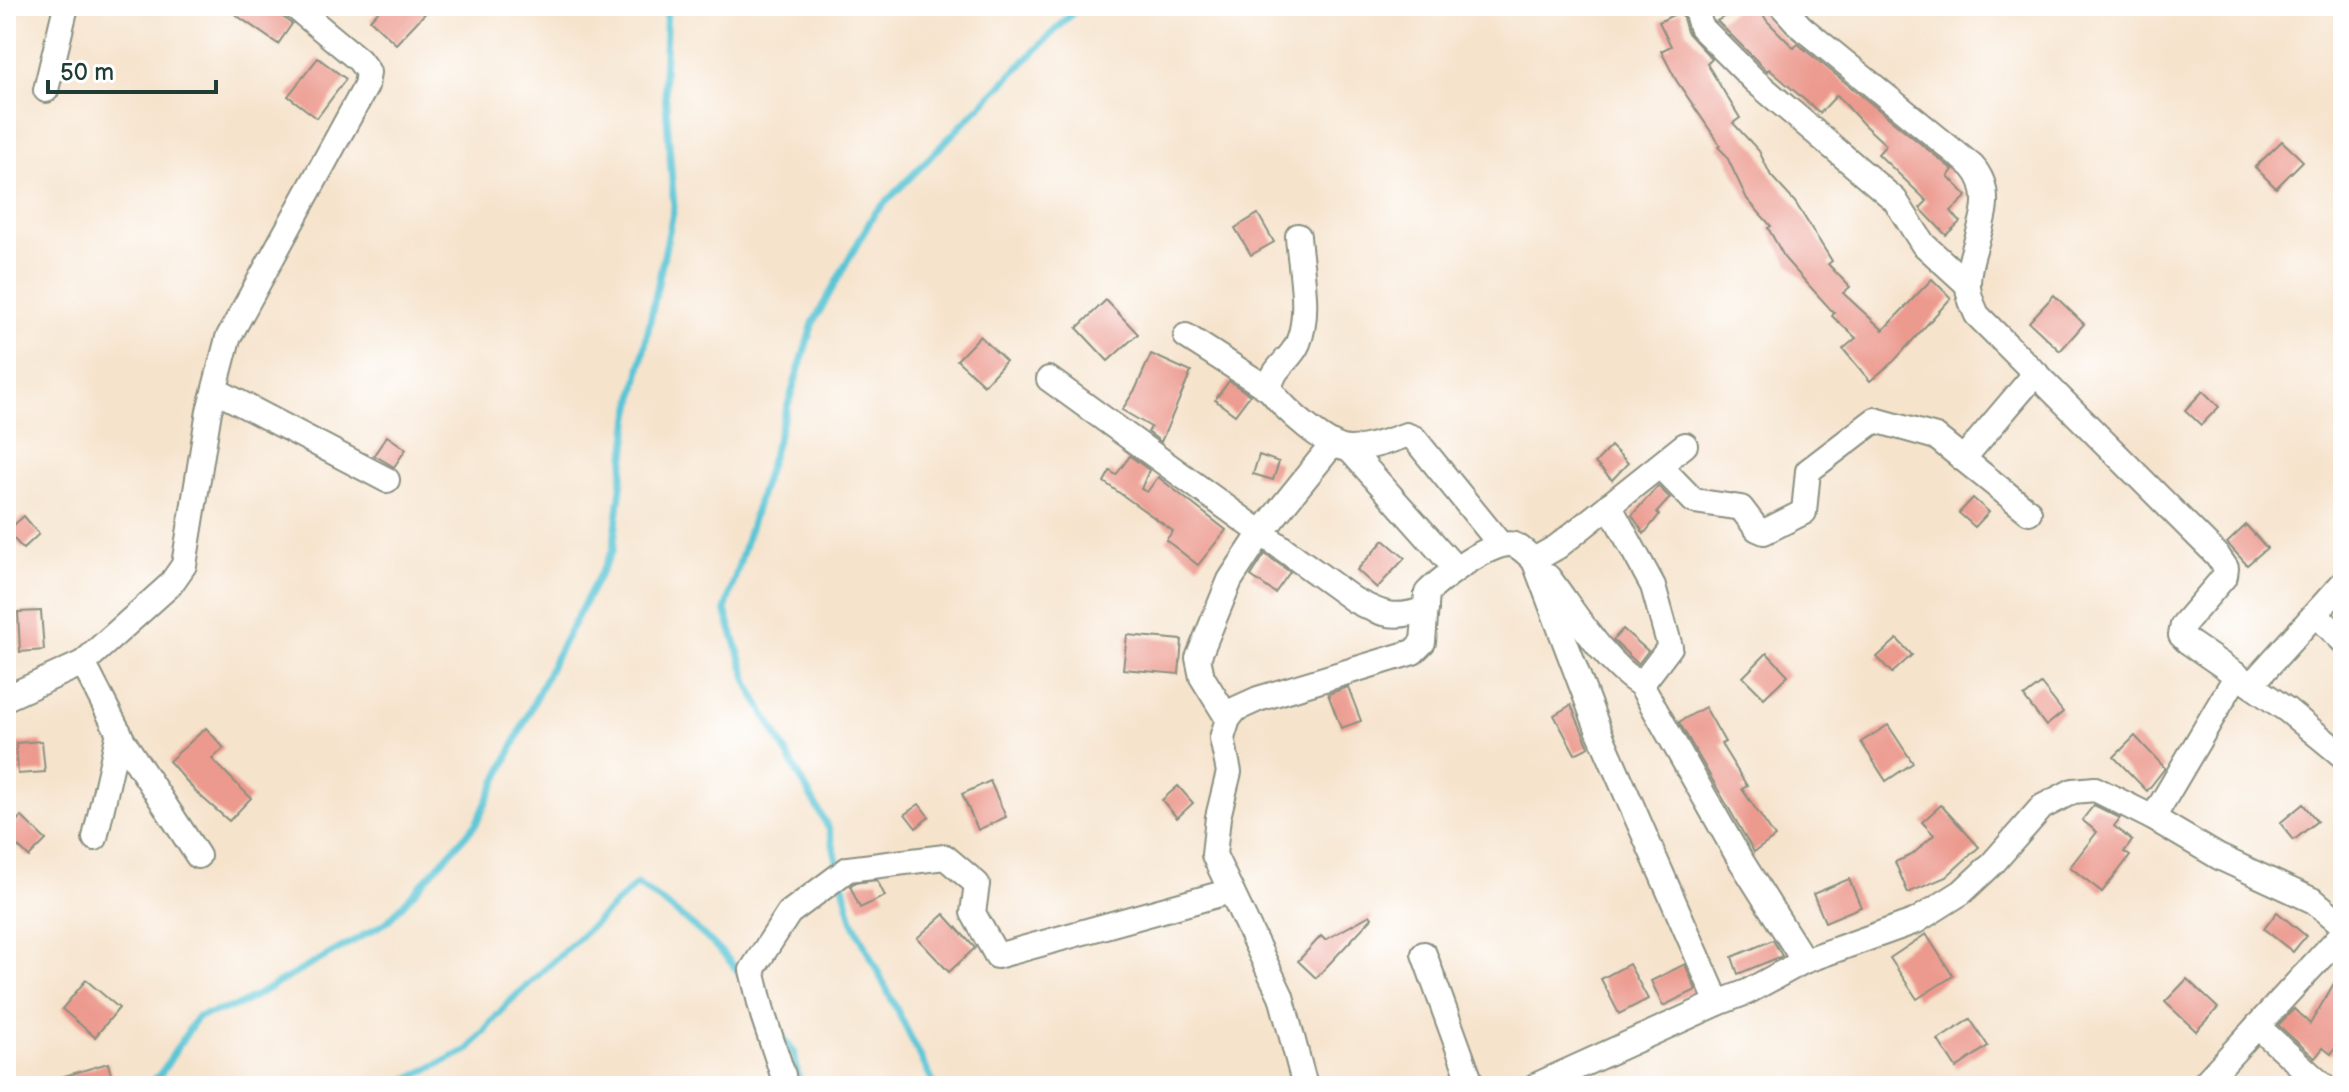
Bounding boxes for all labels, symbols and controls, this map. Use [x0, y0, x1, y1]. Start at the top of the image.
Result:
scale bar [48, 44, 216, 94]
text: 50 m [60, 58, 114, 87]

